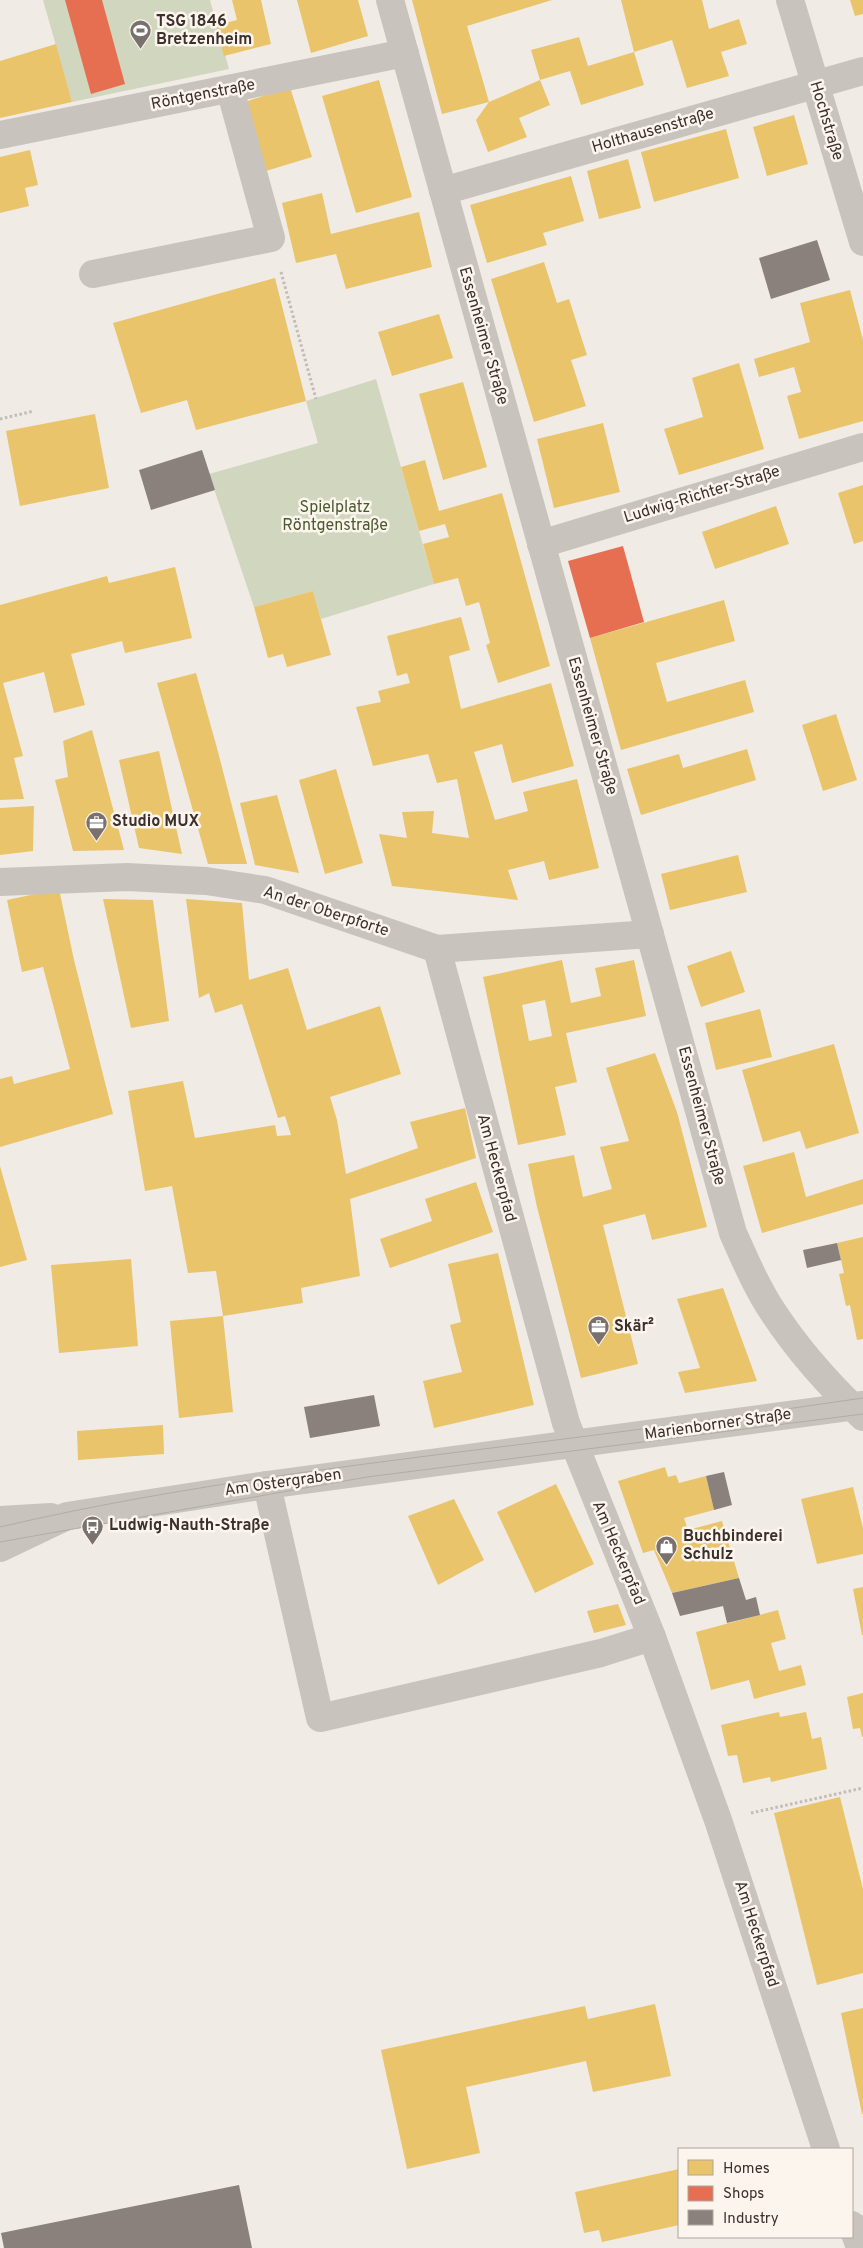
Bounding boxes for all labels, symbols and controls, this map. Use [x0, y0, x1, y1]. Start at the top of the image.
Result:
place label: TSG 1846 Bretzenheim [156, 12, 252, 50]
sports icon: TSG 1846 Bretzenheim [128, 19, 152, 50]
street label: Röntgenstraße [149, 75, 257, 115]
street label: Hochstraße [804, 79, 848, 163]
street label: Holthausenstraße [590, 104, 716, 158]
street label: Essenheimer Straße [454, 265, 512, 407]
street label: Ludwig-Richter-Straße [621, 462, 783, 528]
park label: Spielplatz Röntgenstraße [282, 498, 388, 536]
street label: Essenheimer Straße [563, 655, 621, 797]
office icon: Studio MUX [84, 810, 108, 841]
place label: Studio MUX [112, 812, 199, 832]
street label: An der Oberpforte [261, 882, 391, 942]
street label: Essenheimer Straße [673, 1044, 729, 1188]
street label: Am Heckerpfad [472, 1112, 520, 1224]
office icon: Skär² [586, 1315, 610, 1346]
place label: Skär² [614, 1317, 654, 1337]
street label: Marienborner Straße [643, 1405, 793, 1445]
street label: Am Ostergraben [223, 1465, 343, 1501]
street label: Am Heckerpfad [587, 1498, 649, 1608]
bus stop icon: Ludwig-Nauth-Straße [81, 1514, 105, 1545]
place label: Ludwig-Nauth-Straße [109, 1516, 269, 1536]
place label: Buchbinderei Schulz [683, 1527, 783, 1565]
shop icon: Buchbinderei Schulz [655, 1534, 679, 1565]
street label: Am Heckerpfad [729, 1878, 783, 1990]
legend [678, 2148, 853, 2238]
text: Homes [723, 2160, 770, 2179]
text: Shops [723, 2185, 764, 2204]
text: Industry [723, 2210, 779, 2229]

